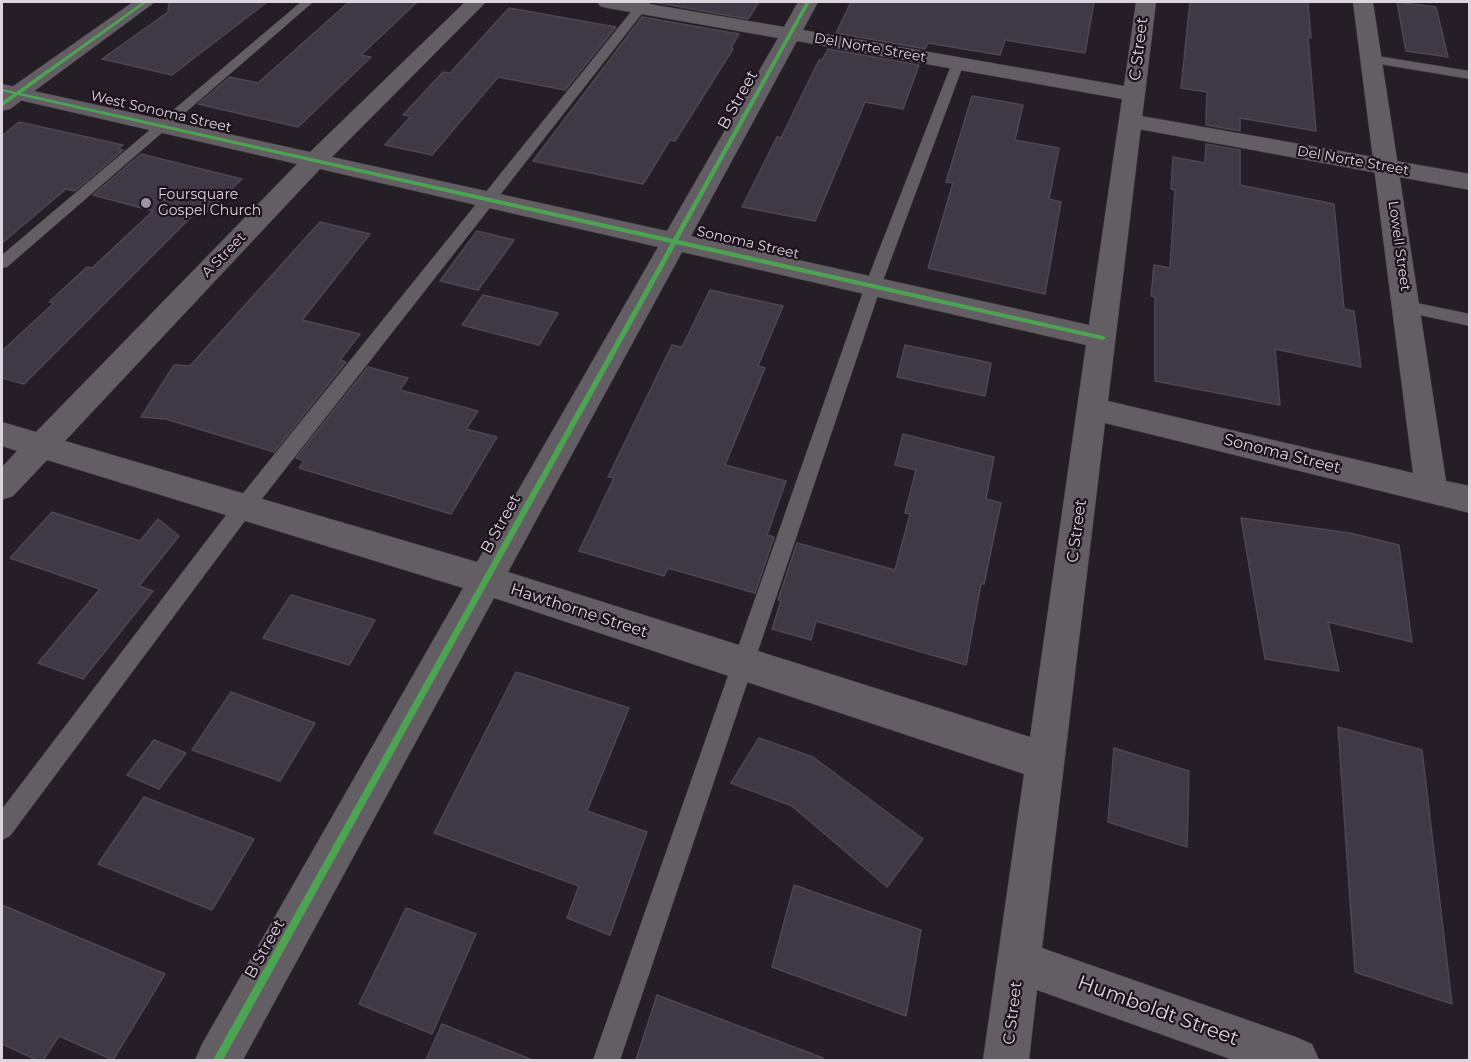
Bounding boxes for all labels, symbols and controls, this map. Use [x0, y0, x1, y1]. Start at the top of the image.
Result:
street label: C Street [1126, 16, 1152, 82]
street label: Del Norte Street [813, 30, 927, 66]
street label: B Street [714, 67, 762, 133]
street label: West Sonoma Street [89, 88, 233, 136]
street label: Del Norte Street [1296, 143, 1410, 179]
place label: Foursquare Gospel Church [158, 187, 261, 220]
marker: Foursquare Gospel Church [139, 196, 153, 210]
street label: Lowell Street [1384, 200, 1414, 292]
street label: Sonoma Street [695, 223, 801, 263]
street label: A Street [198, 229, 250, 281]
street label: Sonoma Street [1222, 430, 1342, 478]
street label: B Street [477, 491, 525, 557]
street label: C Street [1063, 498, 1091, 564]
street label: Hawthorne Street [508, 580, 650, 642]
street label: B Street [241, 916, 289, 982]
street label: Humboldt Street [1074, 971, 1242, 1051]
street label: C Street [1000, 980, 1026, 1046]

